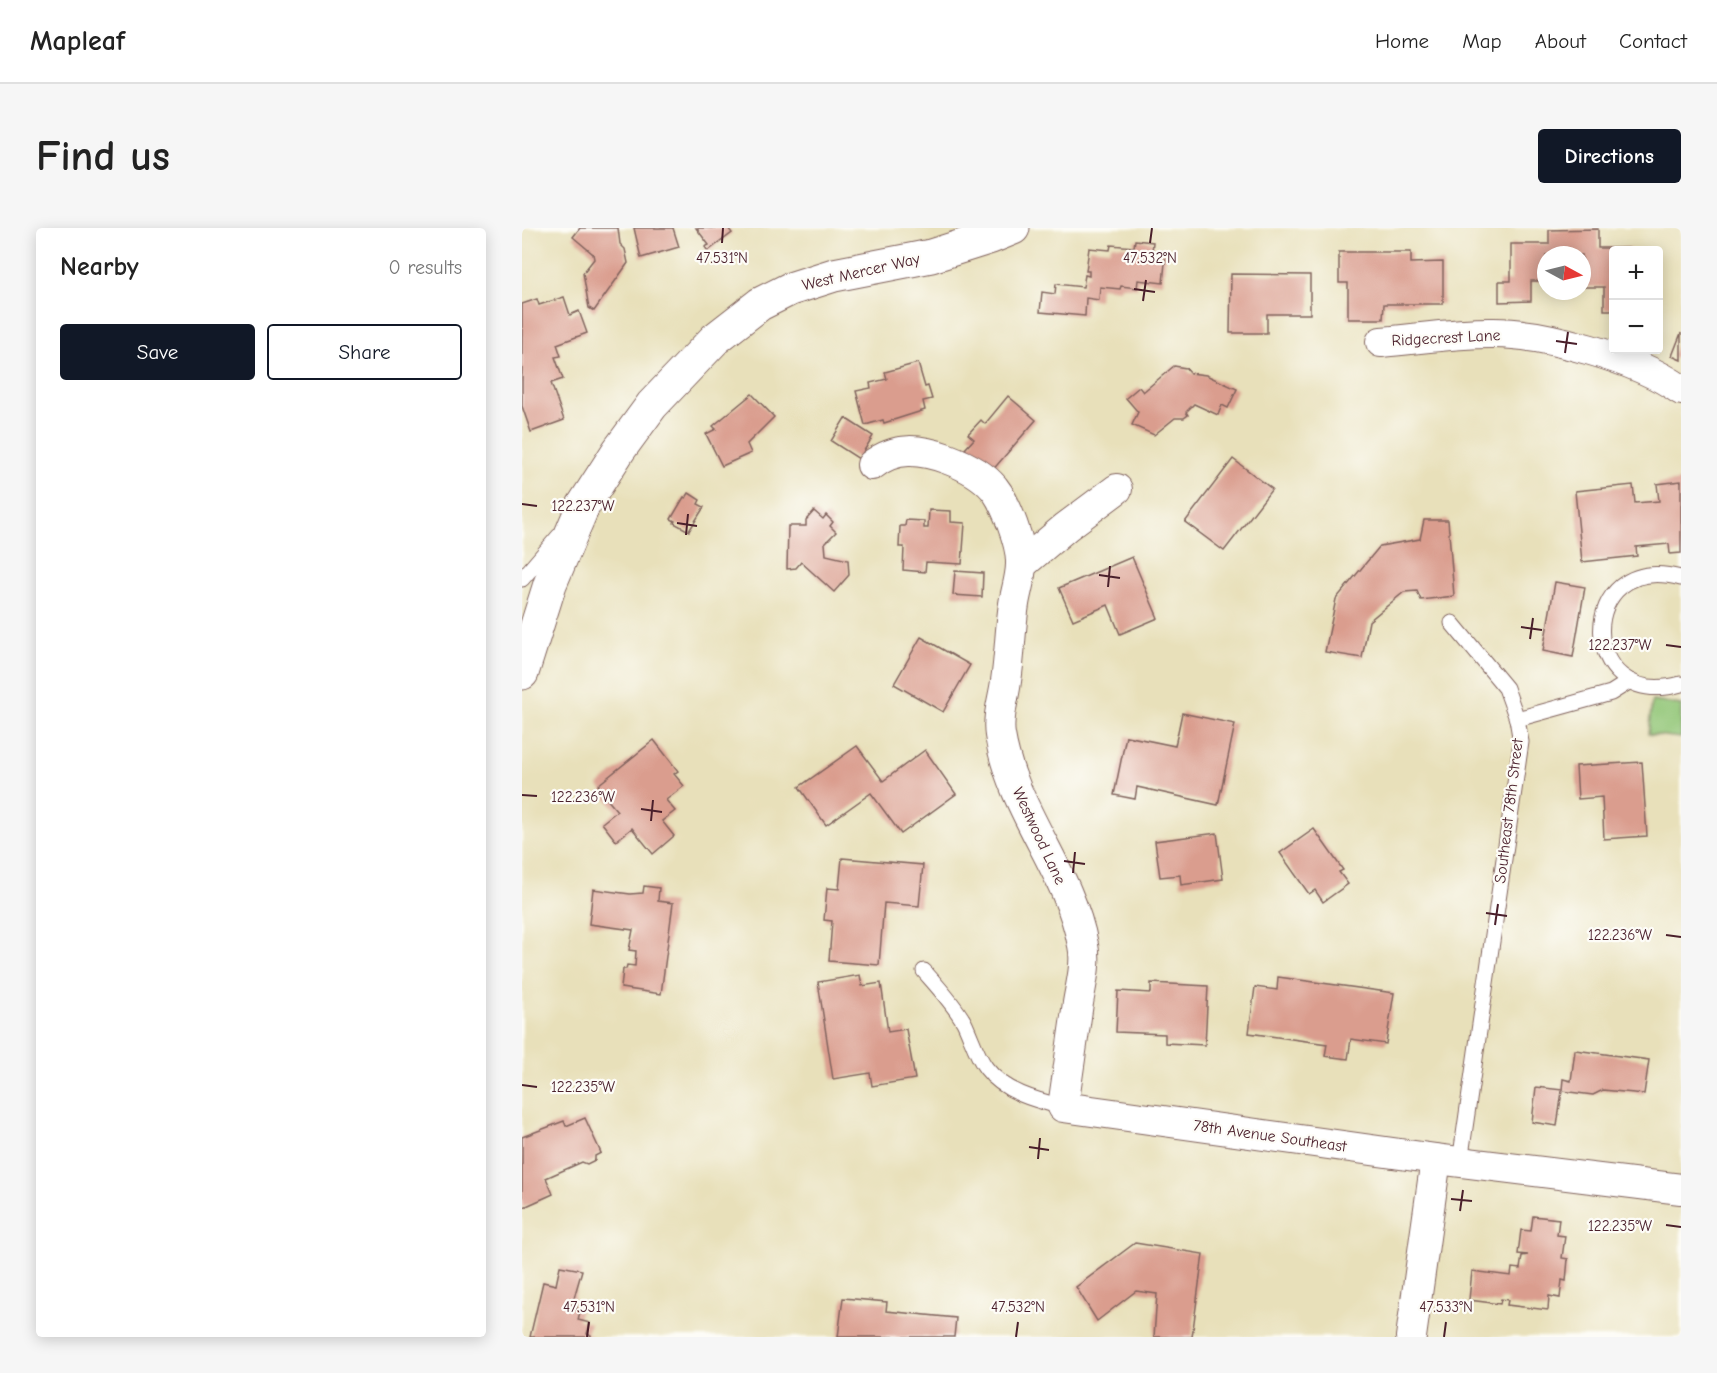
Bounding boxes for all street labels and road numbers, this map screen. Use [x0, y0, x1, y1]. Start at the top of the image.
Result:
street label: West Mercer Way [800, 250, 922, 294]
street label: Ridgecrest Lane [1391, 326, 1501, 350]
street label: Southeast 78th Street [1491, 737, 1527, 884]
street label: Westwood Lane [1009, 785, 1069, 887]
street label: 78th Avenue Southeast [1192, 1116, 1348, 1156]

